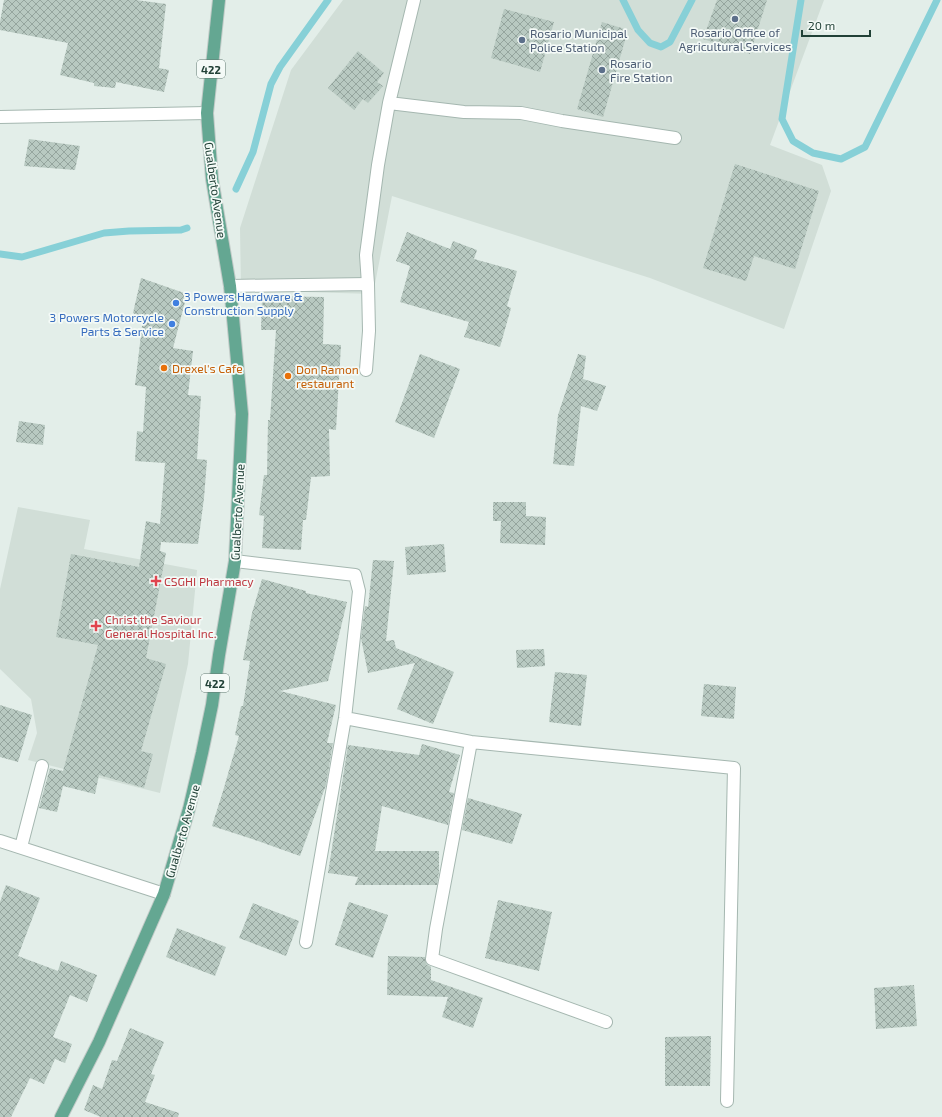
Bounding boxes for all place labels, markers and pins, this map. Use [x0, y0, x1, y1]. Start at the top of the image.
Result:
marker: Rosario Office of Agricultural Services [730, 14, 740, 24]
place label: Rosario Office of Agricultural Services [679, 25, 791, 53]
place label: Rosario Municipal Police Station [530, 26, 628, 54]
marker: Rosario Municipal Police Station [517, 35, 527, 45]
place label: Rosario Fire Station [610, 56, 672, 84]
marker: Rosario Fire Station [597, 65, 607, 75]
place label: 3 Powers Hardware & Construction Supply [184, 289, 303, 317]
marker: 3 Powers Hardware & Construction Supply [171, 298, 181, 308]
place label: 3 Powers Motorcycle Parts & Service [50, 310, 164, 338]
marker: 3 Powers Motorcycle Parts & Service [167, 319, 177, 329]
place label: Drexel's Cafe [172, 361, 243, 375]
place label: Don Ramon restaurant [296, 362, 359, 390]
marker: Drexel's Cafe [159, 363, 169, 373]
marker: Don Ramon restaurant [283, 371, 293, 381]
place label: CSGHI Pharmacy [164, 574, 254, 588]
marker: CSGHI Pharmacy [151, 576, 161, 586]
place label: Christ the Saviour General Hospital Inc. [105, 612, 216, 640]
marker: Christ the Saviour General Hospital Inc. [90, 620, 102, 632]

